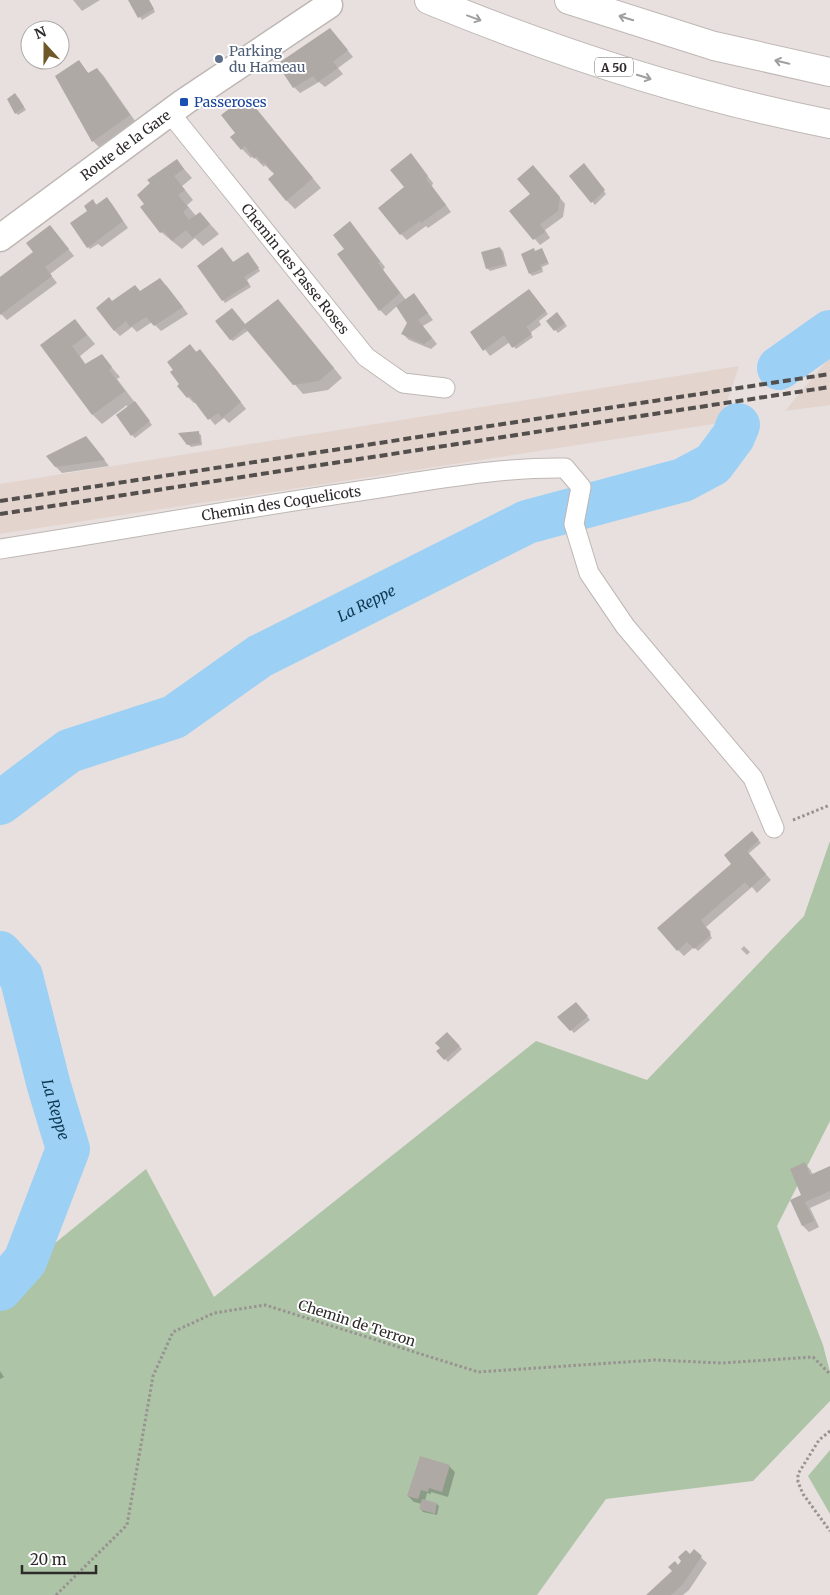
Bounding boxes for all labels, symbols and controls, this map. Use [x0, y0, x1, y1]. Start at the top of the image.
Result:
one-way arrow [619, 13, 634, 22]
one-way arrow [466, 14, 481, 23]
north arrow [20, 20, 70, 70]
text: N [32, 22, 49, 43]
place label: Parking du Hameau [229, 42, 306, 76]
marker: Parking du Hameau [213, 53, 225, 65]
one-way arrow [775, 57, 791, 66]
road number: A 50 [595, 58, 633, 76]
one-way arrow [636, 72, 652, 82]
place label: Passeroses [194, 93, 267, 111]
marker: Passeroses [178, 96, 190, 108]
street label: Route de la Gare [77, 106, 174, 184]
street label: Chemin des Passe Roses [237, 200, 353, 338]
street label: Chemin des Coquelicots [200, 482, 362, 525]
water label: La Reppe [334, 580, 399, 625]
water label: La Reppe [38, 1077, 74, 1142]
street label: Chemin de Terron [296, 1296, 418, 1350]
scale bar [22, 1542, 96, 1574]
text: 20 m [30, 1550, 67, 1569]

